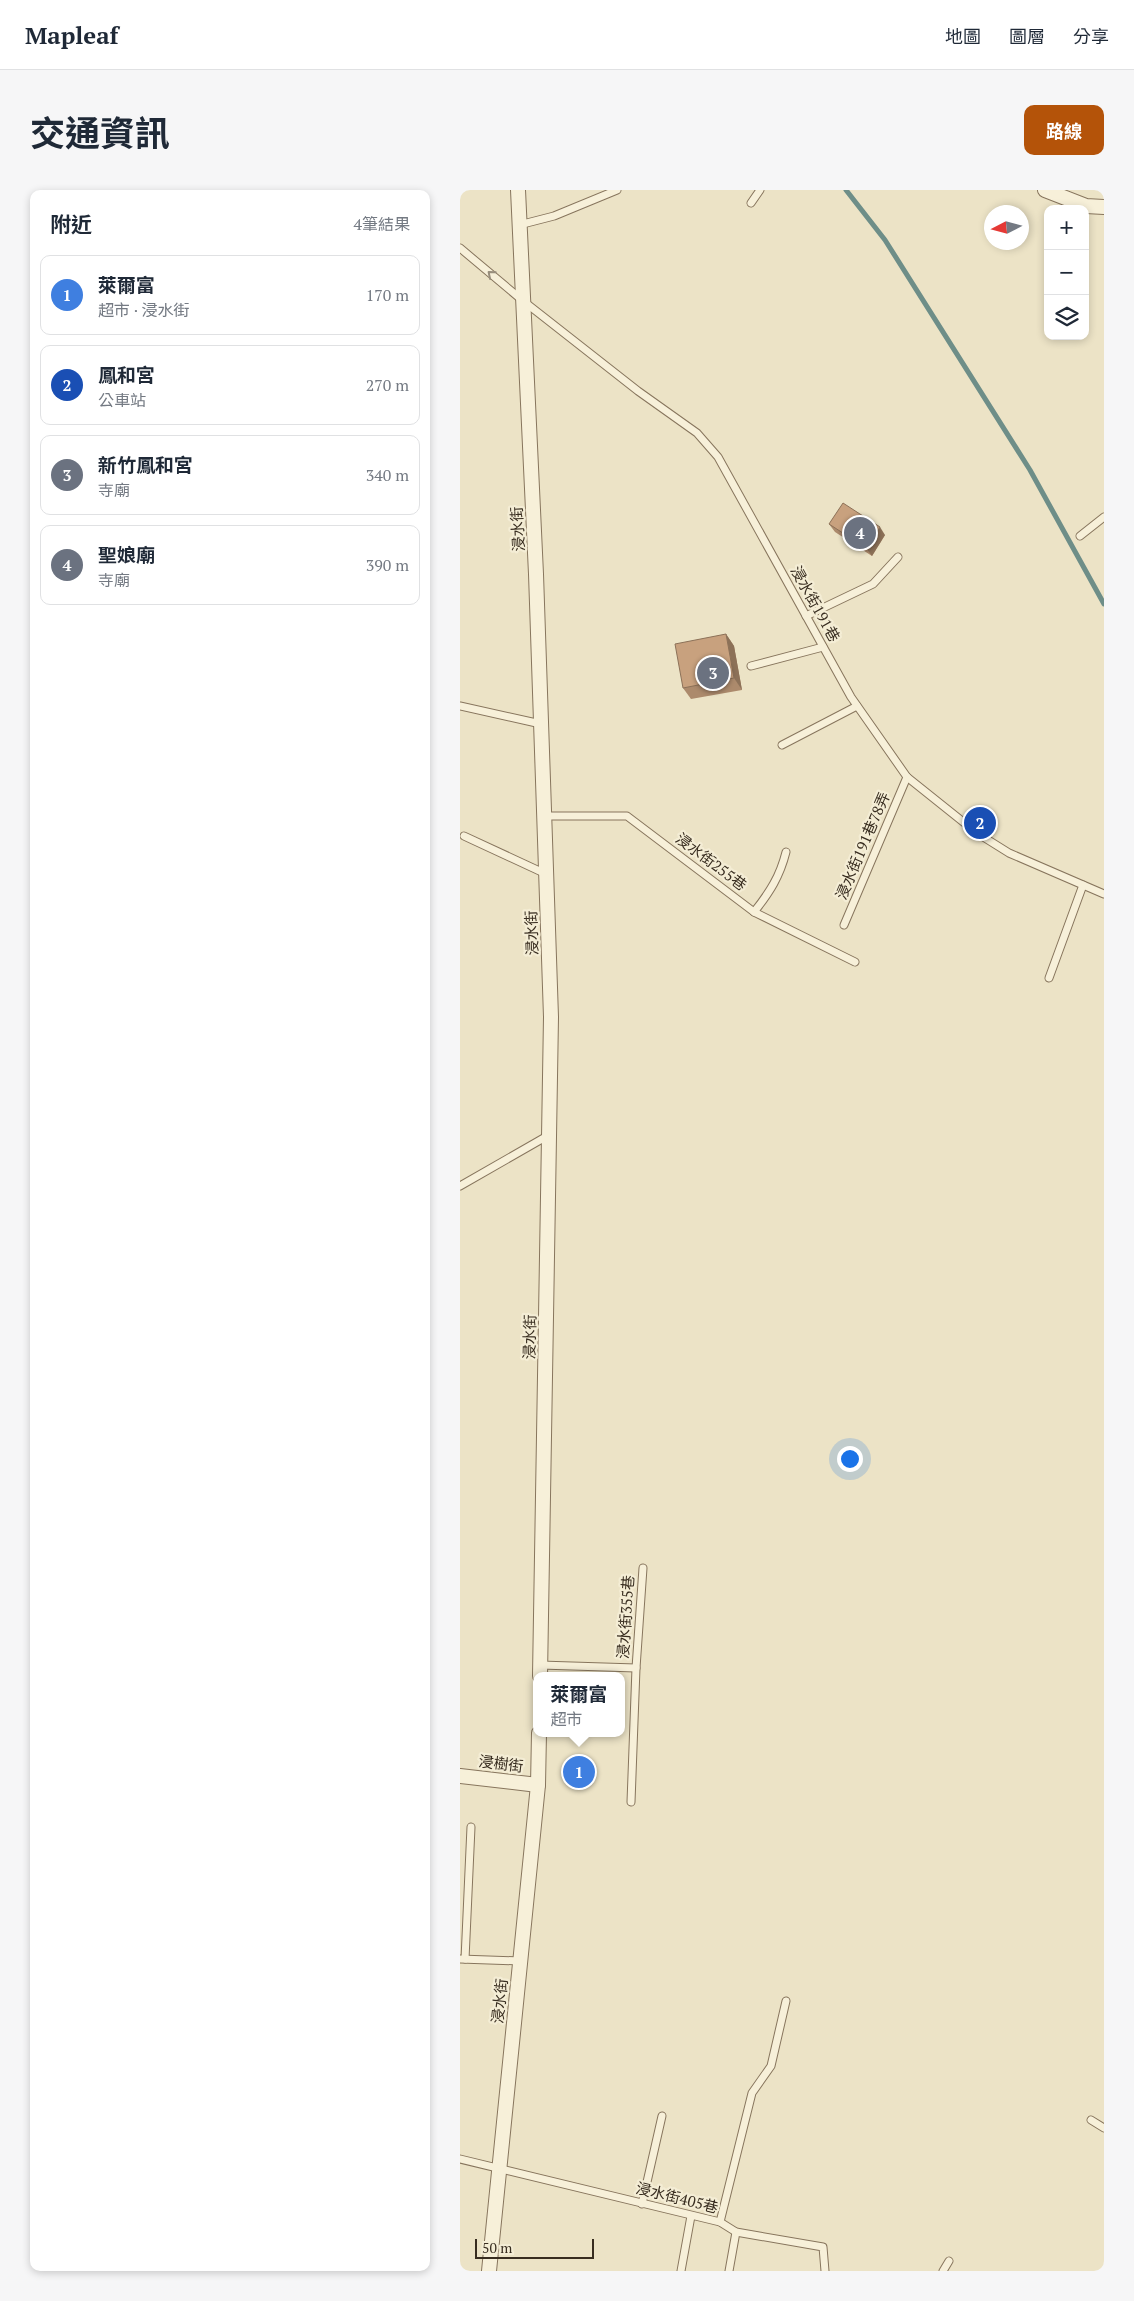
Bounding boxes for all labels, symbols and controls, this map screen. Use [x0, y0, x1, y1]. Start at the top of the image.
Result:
text: Mapleaf [25, 19, 118, 51]
text: 地圖 [945, 24, 981, 48]
text: 圖層 [1009, 24, 1045, 48]
text: 分享 [1073, 24, 1109, 48]
button: 路線 [1024, 105, 1104, 155]
text: 交通資訊 [30, 110, 170, 156]
north arrow [984, 205, 1029, 250]
map controls [1044, 205, 1089, 340]
button: + [1044, 205, 1089, 250]
text: 附近 [50, 210, 92, 238]
text: 4筆結果 [353, 213, 410, 235]
button: − [1044, 250, 1089, 295]
one-way arrow [488, 271, 497, 280]
text: 萊爾富 [98, 272, 155, 297]
text: 1 [62, 284, 72, 306]
text: 170 m [366, 284, 409, 306]
button: layers [1044, 295, 1089, 340]
text: 超市 · 浸水街 [98, 299, 190, 321]
text: 鳳和宮 [98, 362, 155, 387]
text: 2 [62, 374, 72, 396]
text: 270 m [366, 374, 409, 396]
text: 公車站 [98, 389, 146, 411]
text: 新竹鳳和宮 [98, 452, 193, 477]
text: 3 [62, 464, 72, 486]
text: 340 m [366, 464, 409, 486]
text: 寺廟 [98, 479, 130, 501]
street label: 浸水街 [506, 506, 528, 552]
pin: 4 [844, 514, 876, 552]
text: 聖娘廟 [98, 542, 155, 567]
text: 4 [62, 554, 72, 576]
text: 390 m [366, 554, 409, 576]
street label: 浸水街191巷 [787, 562, 845, 645]
text: 寺廟 [98, 569, 130, 591]
pin: 3 [697, 654, 729, 692]
street label: 浸水街191巷78弄 [830, 789, 894, 902]
pin: 2 [964, 804, 996, 842]
street label: 浸水街255巷 [672, 828, 751, 894]
street label: 浸水街 [520, 910, 542, 956]
street label: 浸水街 [519, 1314, 539, 1360]
your location [837, 1446, 863, 1472]
street label: 浸水街355巷 [612, 1574, 638, 1660]
popup [533, 1672, 625, 1737]
text: 萊爾富 [550, 1681, 608, 1706]
text: 超市 [550, 1708, 583, 1730]
street label: 浸樹街 [478, 1750, 525, 1776]
pin: 1 [563, 1753, 595, 1791]
street label: 浸水街 [487, 1977, 511, 2024]
street label: 浸水街405巷 [634, 2177, 720, 2217]
scale bar [475, 2236, 594, 2259]
text: 50 m [482, 2238, 512, 2257]

